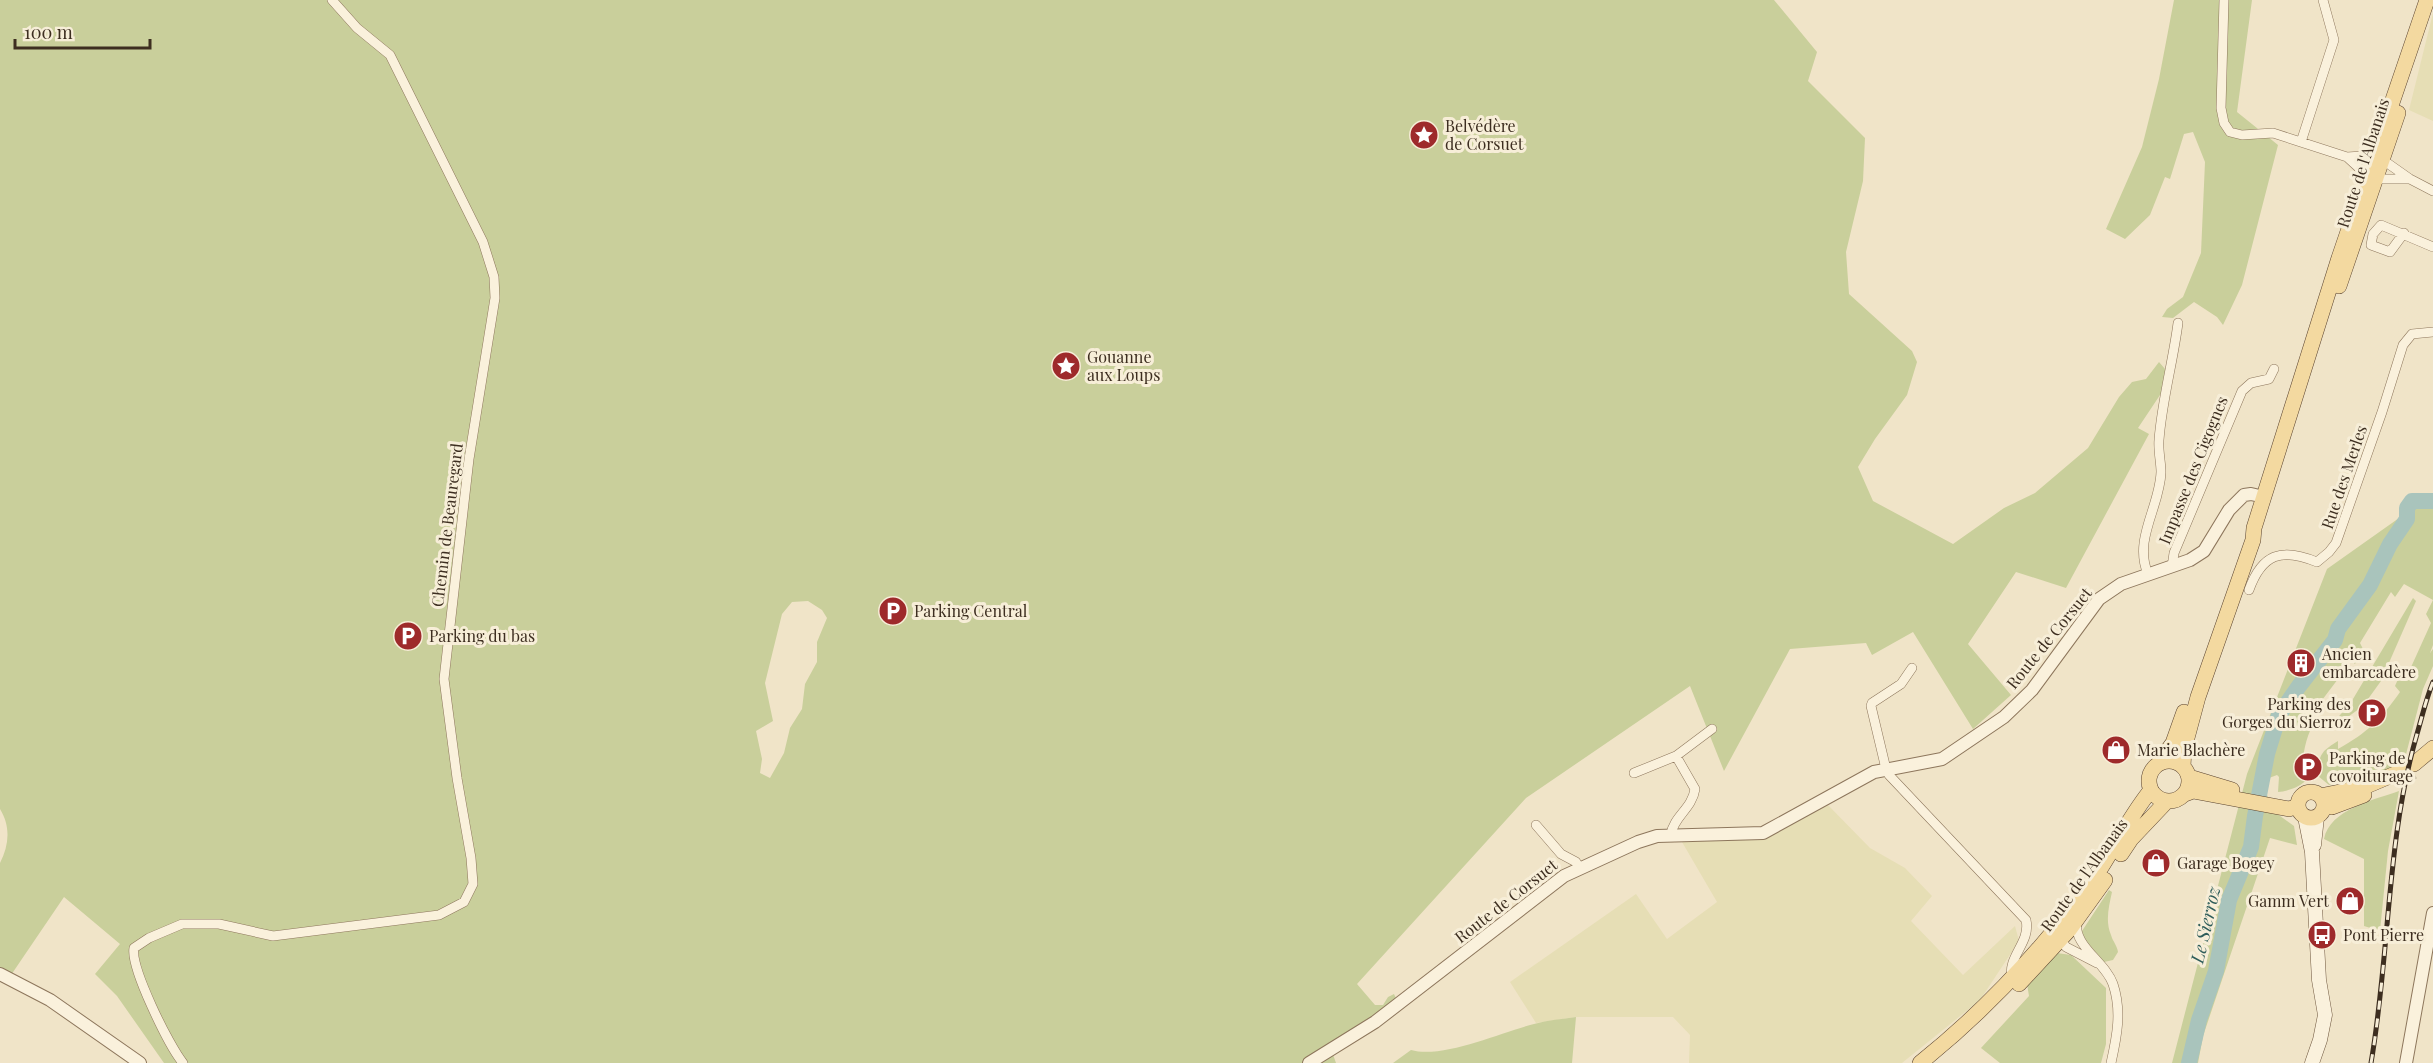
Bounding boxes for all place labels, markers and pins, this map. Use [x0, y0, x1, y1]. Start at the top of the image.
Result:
place label: Belvédère de Corsuet [1445, 115, 1524, 154]
place icon: Belvédère de Corsuet [1408, 119, 1440, 151]
place label: Gouanne aux Loups [1087, 346, 1160, 385]
place icon: Gouanne aux Loups [1050, 350, 1082, 382]
parking icon: Parking Central [877, 595, 909, 627]
place label: Parking Central [914, 600, 1028, 621]
parking icon: Parking du bas [392, 620, 424, 652]
place label: Parking du bas [429, 625, 535, 646]
place label: Ancien embarcadère [2321, 643, 2416, 682]
building icon: Ancien embarcadère [2285, 647, 2317, 679]
place label: Parking des Gorges du Sierroz [2222, 693, 2351, 732]
parking icon: Parking des Gorges du Sierroz [2356, 697, 2388, 729]
shop icon: Marie Blachère [2100, 734, 2132, 766]
place label: Marie Blachère [2137, 739, 2245, 760]
place label: Parking de covoiturage [2329, 747, 2413, 786]
parking icon: Parking de covoiturage [2292, 751, 2324, 783]
shop icon: Garage Bogey [2140, 847, 2172, 879]
place label: Garage Bogey [2177, 852, 2275, 873]
shop icon: Gamm Vert [2334, 885, 2366, 917]
place label: Gamm Vert [2248, 890, 2329, 911]
bus stop icon: Pont Pierre [2306, 919, 2338, 951]
place label: Pont Pierre [2343, 924, 2424, 945]

